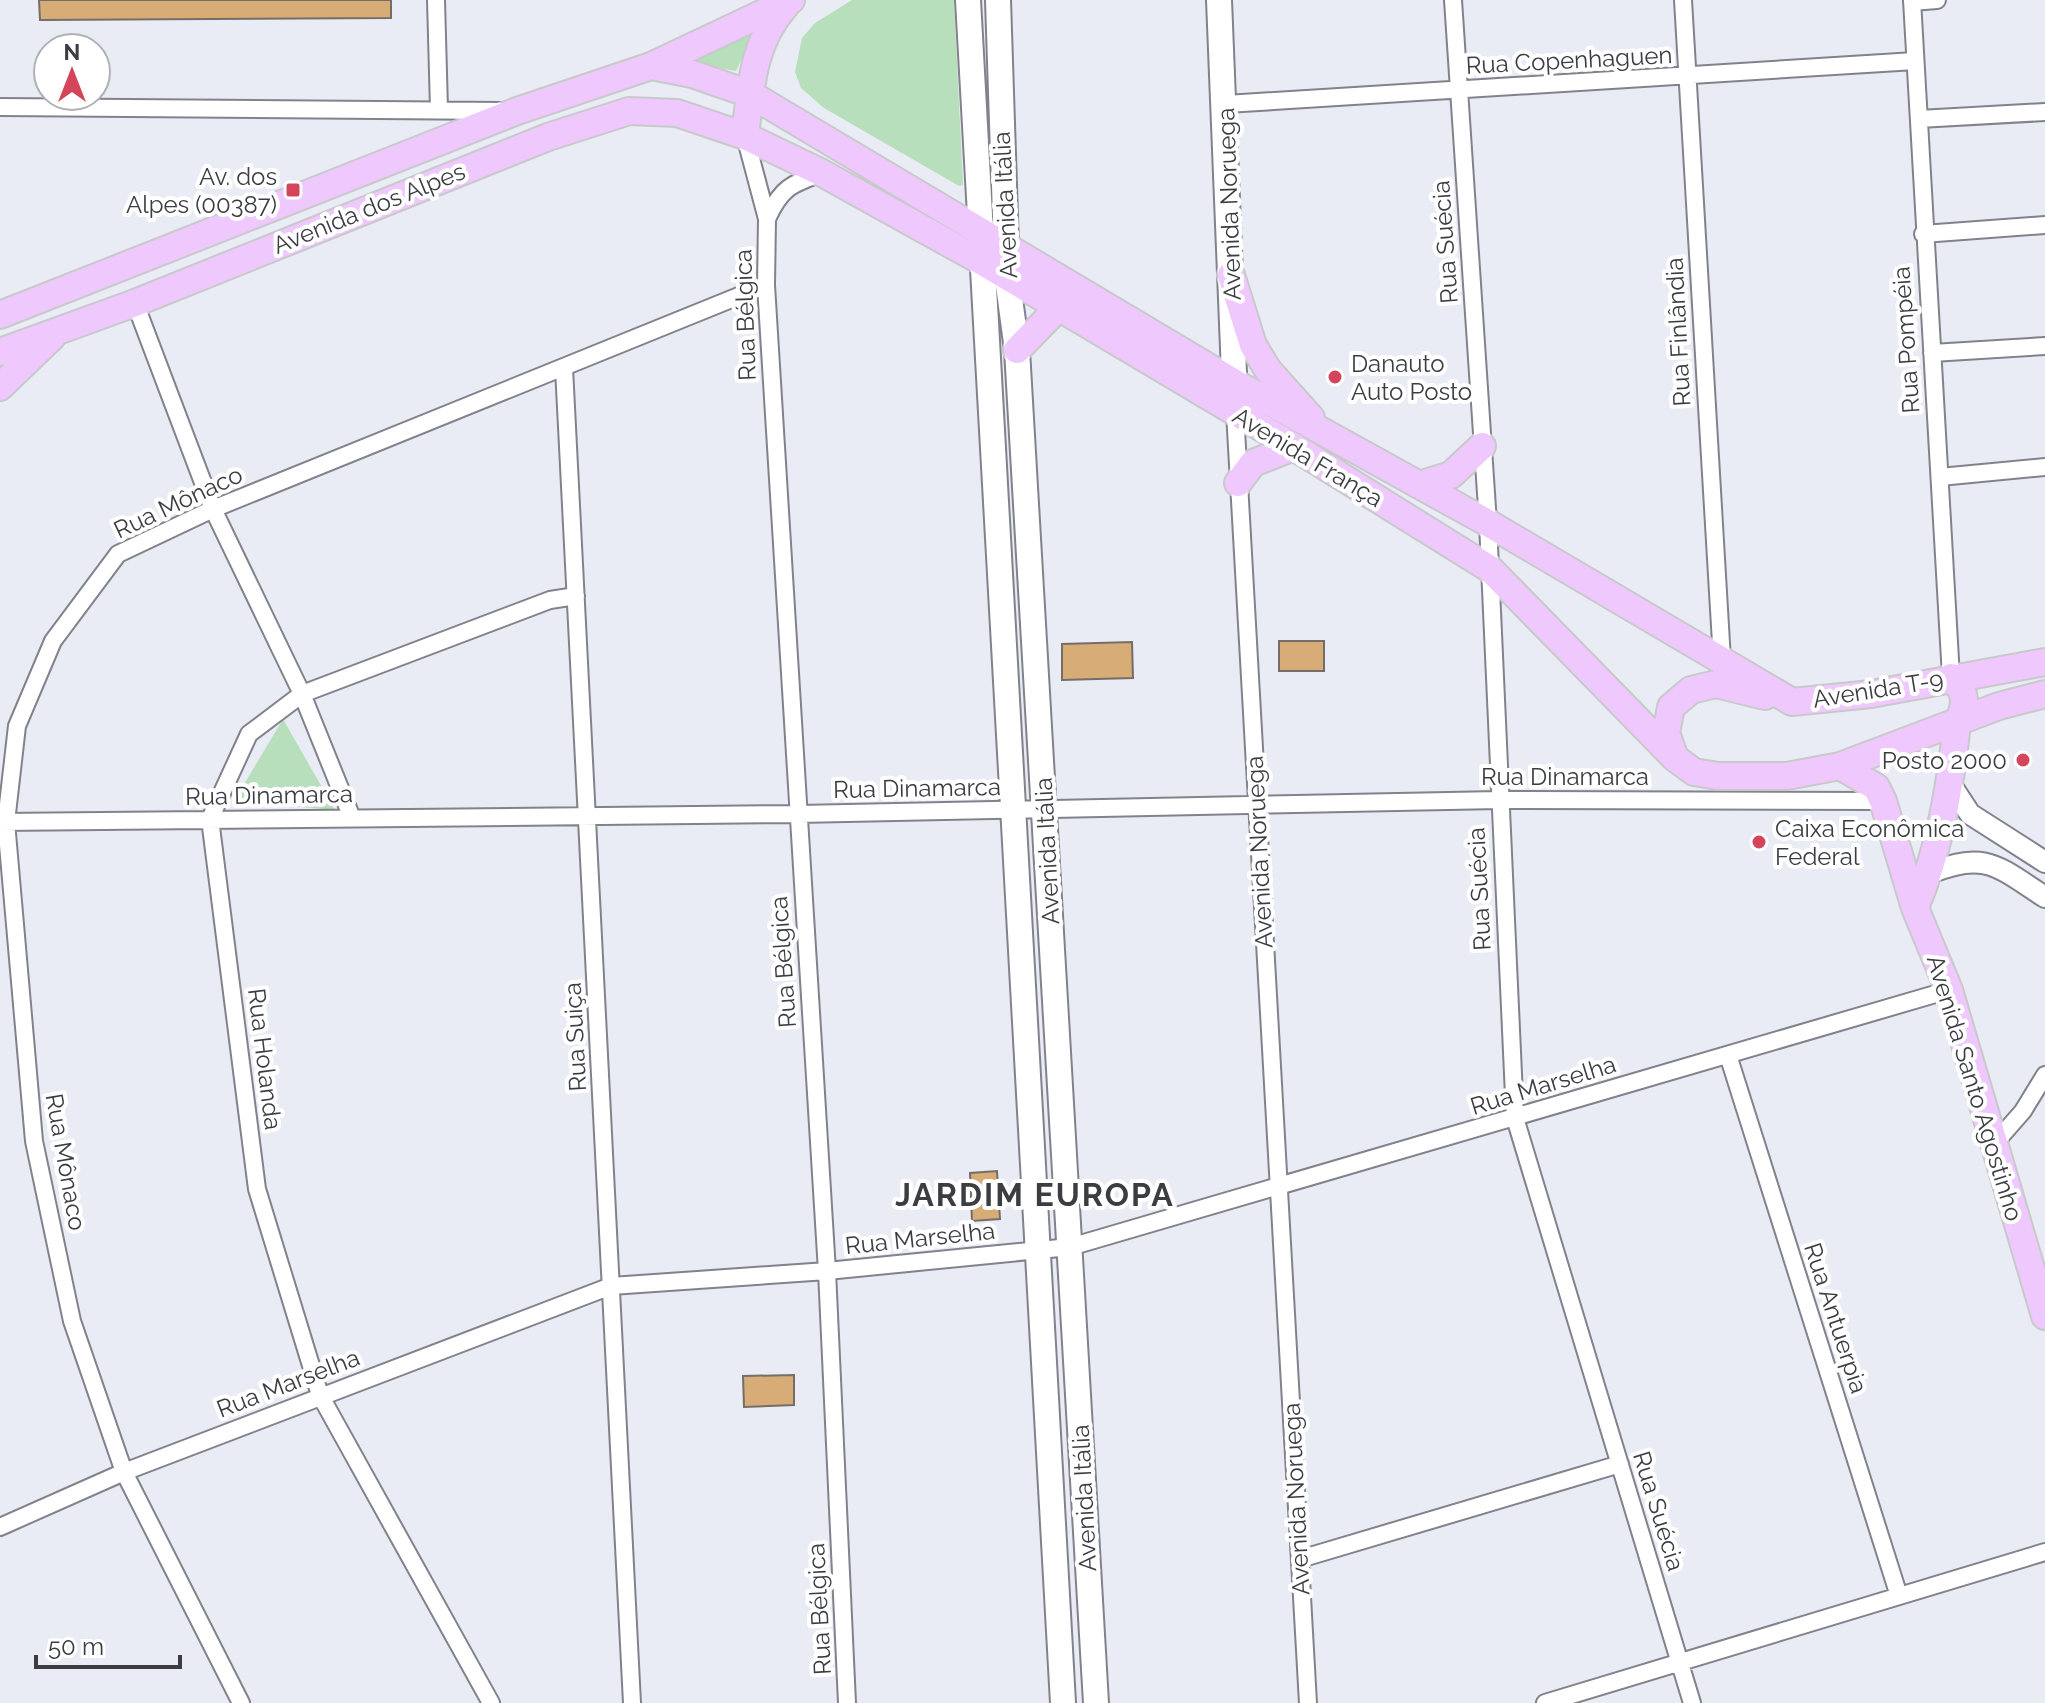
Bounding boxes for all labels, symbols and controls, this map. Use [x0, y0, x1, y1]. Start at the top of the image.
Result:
north arrow [32, 32, 112, 112]
text: N [64, 39, 80, 65]
street label: Rua Copenhaguen [1465, 40, 1673, 80]
street label: Avenida Noruega [1211, 107, 1247, 301]
street label: Avenida Itália [987, 131, 1023, 279]
street label: Avenida dos Alpes [269, 156, 469, 260]
place label: Av. dos Alpes (00387) [126, 162, 277, 219]
street label: Rua Suécia [1426, 179, 1464, 305]
marker: Av. dos Alpes (00387) [284, 181, 302, 199]
street label: Rua Bélgica [728, 249, 762, 381]
street label: Rua Finlândia [1660, 257, 1696, 407]
street label: Rua Pompéia [1886, 266, 1926, 414]
place label: Danauto Auto Posto [1351, 349, 1472, 406]
marker: Danauto Auto Posto [1326, 368, 1344, 386]
street label: Avenida França [1228, 401, 1388, 513]
street label: Rua Mônaco [109, 460, 247, 544]
street label: Avenida T-9 [1811, 664, 1945, 714]
place label: Posto 2000 [1882, 746, 2007, 775]
marker: Posto 2000 [2014, 751, 2032, 769]
street label: Avenida Noruega [1239, 755, 1279, 949]
street label: Rua Dinamarca [1481, 762, 1649, 791]
street label: Rua Dinamarca [833, 772, 1001, 804]
street label: Avenida Itália [1029, 777, 1065, 925]
street label: Rua Dinamarca [185, 779, 353, 811]
place label: Caixa Econômica Federal [1775, 814, 1964, 871]
street label: Rua Suécia [1461, 827, 1497, 951]
marker: Caixa Econômica Federal [1750, 833, 1768, 851]
street label: Rua Bélgica [764, 895, 802, 1029]
street label: Avenida Santo Agostinho [1921, 952, 2029, 1224]
street label: Rua Suiça [558, 982, 592, 1092]
street label: Rua Holanda [242, 987, 288, 1131]
street label: Rua Marselha [1467, 1049, 1619, 1121]
street label: Rua Mônaco [40, 1091, 92, 1233]
district label: JARDIM EUROPA [895, 1176, 1175, 1213]
street label: Rua Marselha [844, 1216, 996, 1260]
street label: Rua Antuerpia [1798, 1239, 1874, 1397]
street label: Rua Marselha [212, 1342, 364, 1424]
street label: Avenida Noruega [1276, 1402, 1316, 1596]
street label: Avenida Itália [1066, 1424, 1102, 1572]
street label: Rua Suécia [1627, 1448, 1691, 1574]
street label: Rua Bélgica [801, 1542, 837, 1676]
scale bar [36, 1619, 180, 1669]
text: 50 m [48, 1632, 104, 1661]

